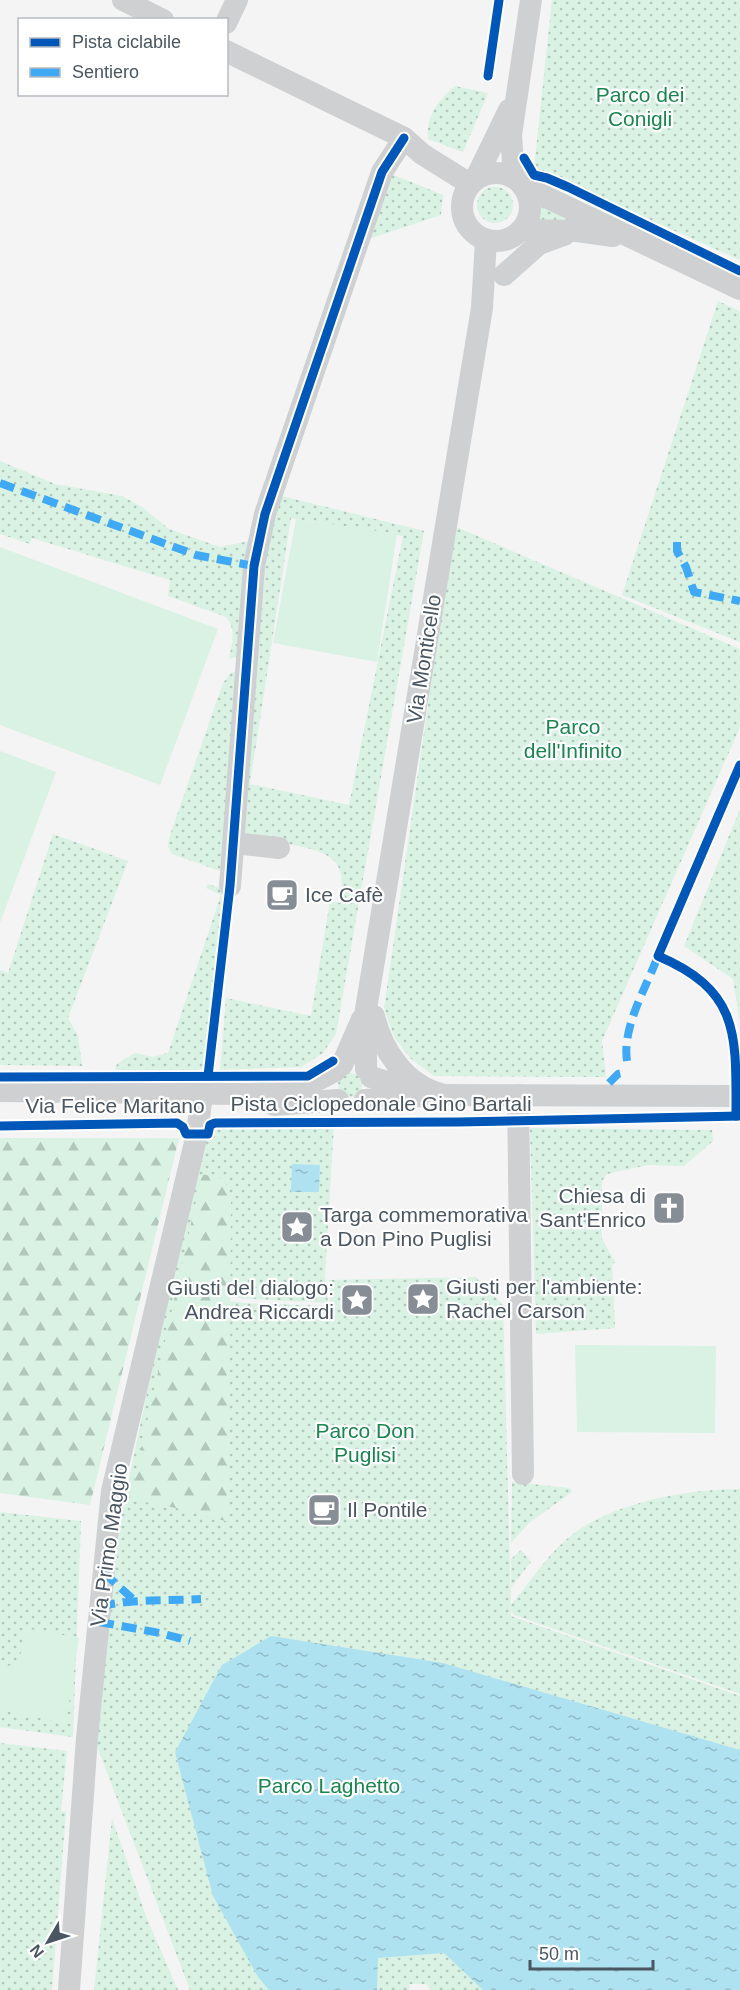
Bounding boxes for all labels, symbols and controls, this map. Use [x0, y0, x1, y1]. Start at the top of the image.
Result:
legend [18, 18, 228, 96]
text: Pista ciclabile [72, 32, 181, 52]
text: Sentiero [72, 62, 139, 82]
park label: Parco dei Conigli [596, 83, 684, 130]
street label: Via Monticello [402, 593, 445, 725]
park label: Parco dell'Infinito [524, 715, 622, 762]
cafe icon: Ice Cafè [264, 877, 300, 913]
place label: Ice Cafè [305, 883, 383, 906]
street label: Pista Ciclopedonale Gino Bartali [230, 1092, 532, 1115]
street label: Via Felice Maritano [25, 1094, 205, 1117]
place label: Chiesa di Sant'Enrico [539, 1184, 646, 1231]
church icon: Chiesa di Sant'Enrico [651, 1190, 687, 1226]
place label: Targa commemorativa a Don Pino Puglisi [320, 1203, 528, 1250]
place icon: Targa commemorativa a Don Pino Puglisi [279, 1209, 315, 1245]
place label: Giusti per l'ambiente: Rachel Carson [446, 1275, 643, 1322]
place label: Giusti del dialogo: Andrea Riccardi [167, 1276, 334, 1323]
place icon: Giusti per l'ambiente: Rachel Carson [405, 1281, 441, 1317]
place icon: Giusti del dialogo: Andrea Riccardi [339, 1282, 375, 1318]
park label: Parco Don Puglisi [315, 1419, 415, 1466]
street label: Via Primo Maggio [86, 1461, 131, 1628]
cafe icon: Il Pontile [306, 1492, 342, 1528]
place label: Il Pontile [347, 1498, 428, 1521]
park label: Parco Laghetto [258, 1774, 400, 1797]
north arrow [18, 1912, 78, 1972]
scale bar [530, 1933, 653, 1971]
text: N [26, 1941, 47, 1961]
text: 50 m [539, 1944, 579, 1964]

